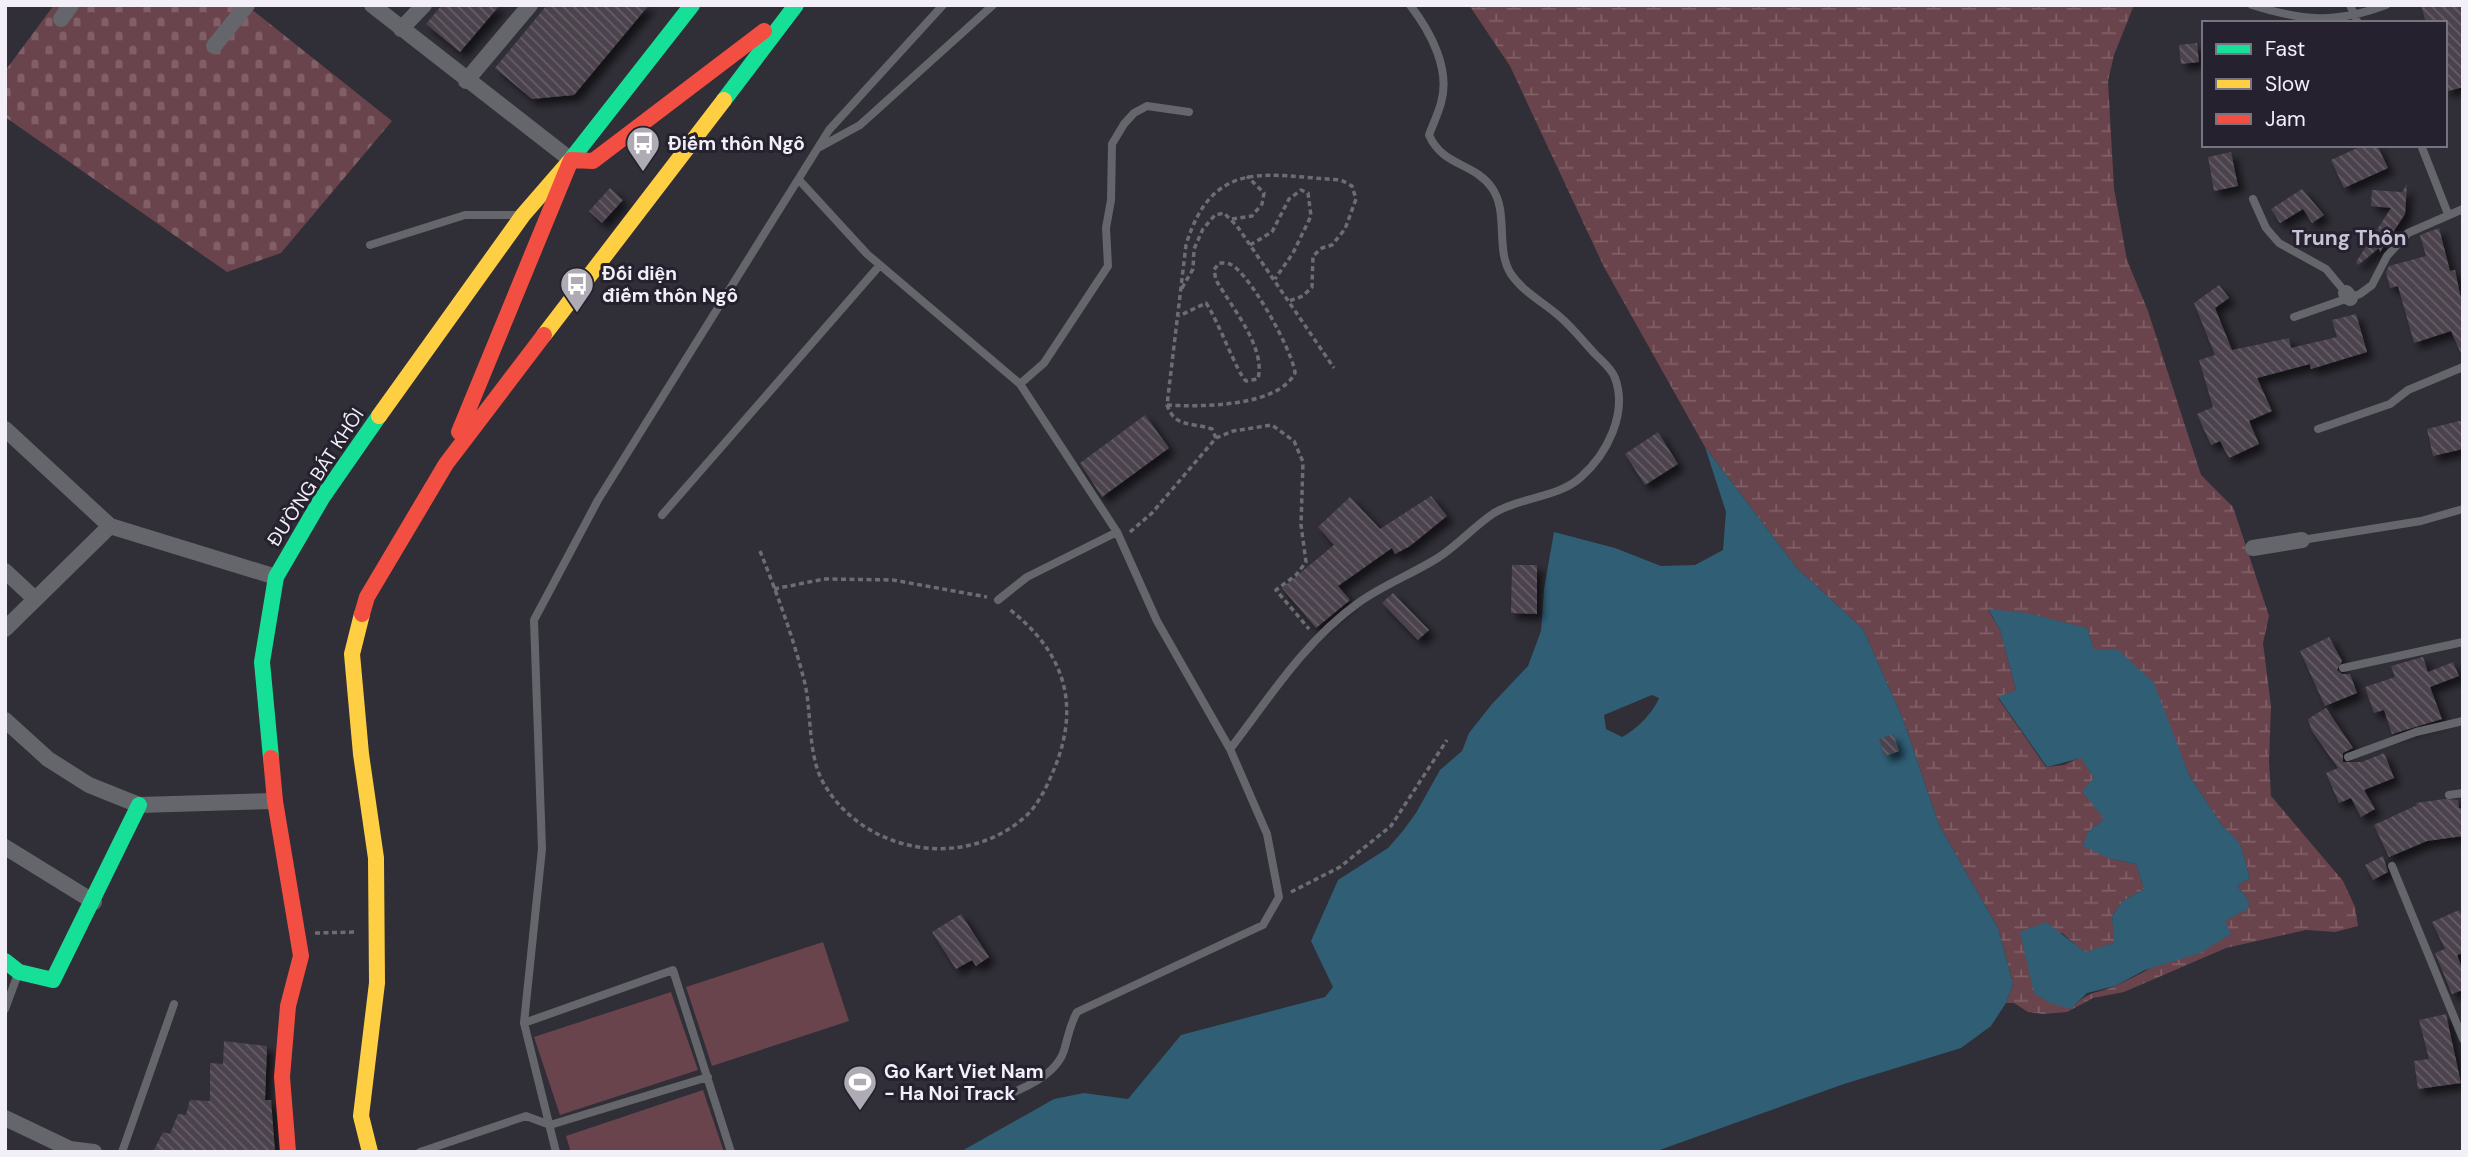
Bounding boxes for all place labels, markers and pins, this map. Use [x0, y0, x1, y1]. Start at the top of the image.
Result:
bus stop icon: Điếm thôn Ngô [624, 124, 662, 173]
place label: Điếm thôn Ngô [668, 131, 805, 156]
place label: Đối diện điếm thôn Ngô [602, 261, 738, 308]
bus stop icon: Đối diện điếm thôn Ngô [558, 265, 596, 314]
place label: Go Kart Viet Nam - Ha Noi Track [884, 1059, 1044, 1106]
sports icon: Go Kart Viet Nam - Ha Noi Track [841, 1063, 879, 1112]

